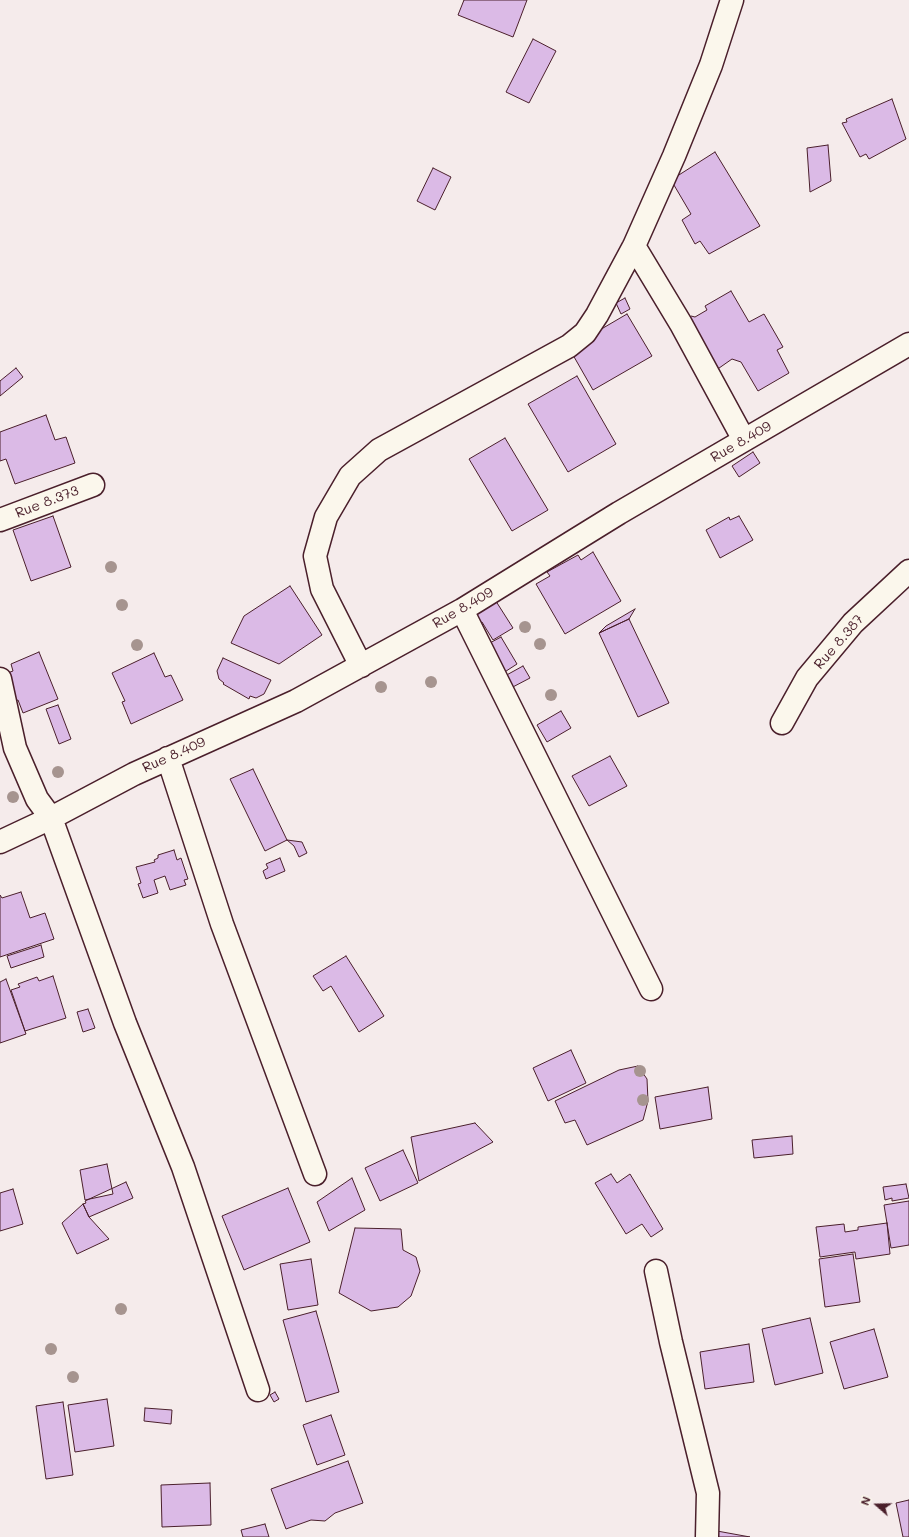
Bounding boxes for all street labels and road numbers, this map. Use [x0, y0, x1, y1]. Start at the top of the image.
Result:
street label: Rue 8.409 [708, 418, 774, 466]
street label: Rue 8.373 [13, 482, 81, 522]
street label: Rue 8.409 [430, 584, 496, 632]
street label: Rue 8.387 [811, 611, 867, 673]
street label: Rue 8.409 [140, 734, 208, 776]

